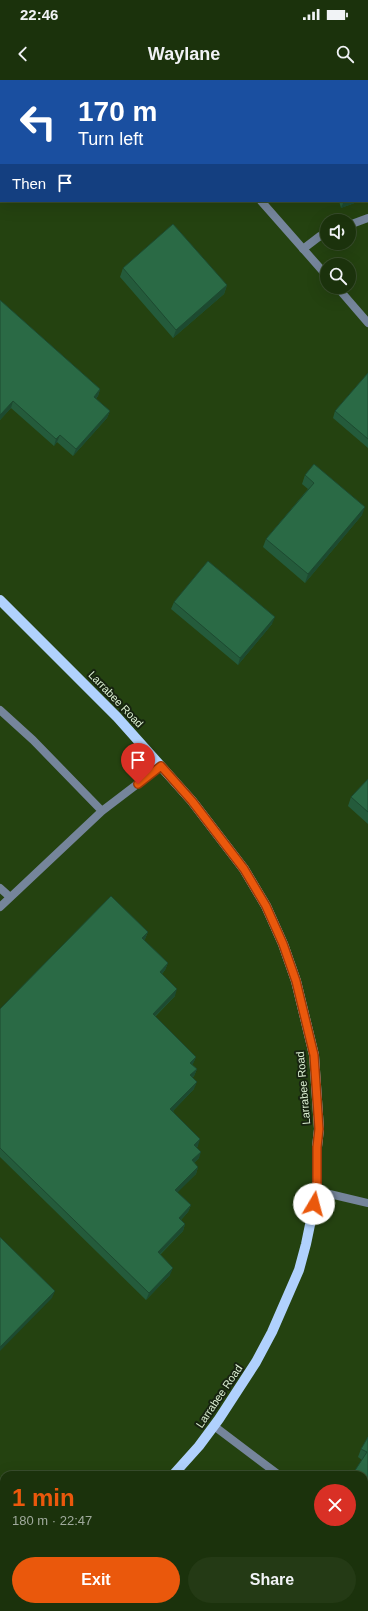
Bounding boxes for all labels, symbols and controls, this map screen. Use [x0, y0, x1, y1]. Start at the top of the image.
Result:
text: 22:46 [20, 6, 58, 23]
icon: back [12, 43, 34, 65]
icon: search [334, 43, 356, 65]
text: Waylane [148, 44, 220, 64]
icon: left [12, 96, 64, 148]
text: 170 m [78, 96, 157, 127]
text: Turn left [78, 129, 143, 149]
icon: arrive [54, 172, 76, 194]
text: Then [12, 175, 46, 192]
map controls [320, 214, 356, 294]
button: sound [320, 214, 356, 250]
button: search [320, 258, 356, 294]
street label: Larrabee Road [86, 668, 146, 730]
pin [121, 743, 155, 784]
icon: arrive [127, 749, 149, 771]
street label: Larrabee Road [294, 1051, 312, 1125]
position arrow [293, 1183, 335, 1225]
street label: Larrabee Road [194, 1362, 244, 1430]
text: 1 min [12, 1484, 75, 1511]
button: close [314, 1484, 356, 1526]
text: 180 m · 22:47 [12, 1513, 92, 1528]
button: Exit [12, 1557, 180, 1603]
button: Share [188, 1557, 356, 1603]

